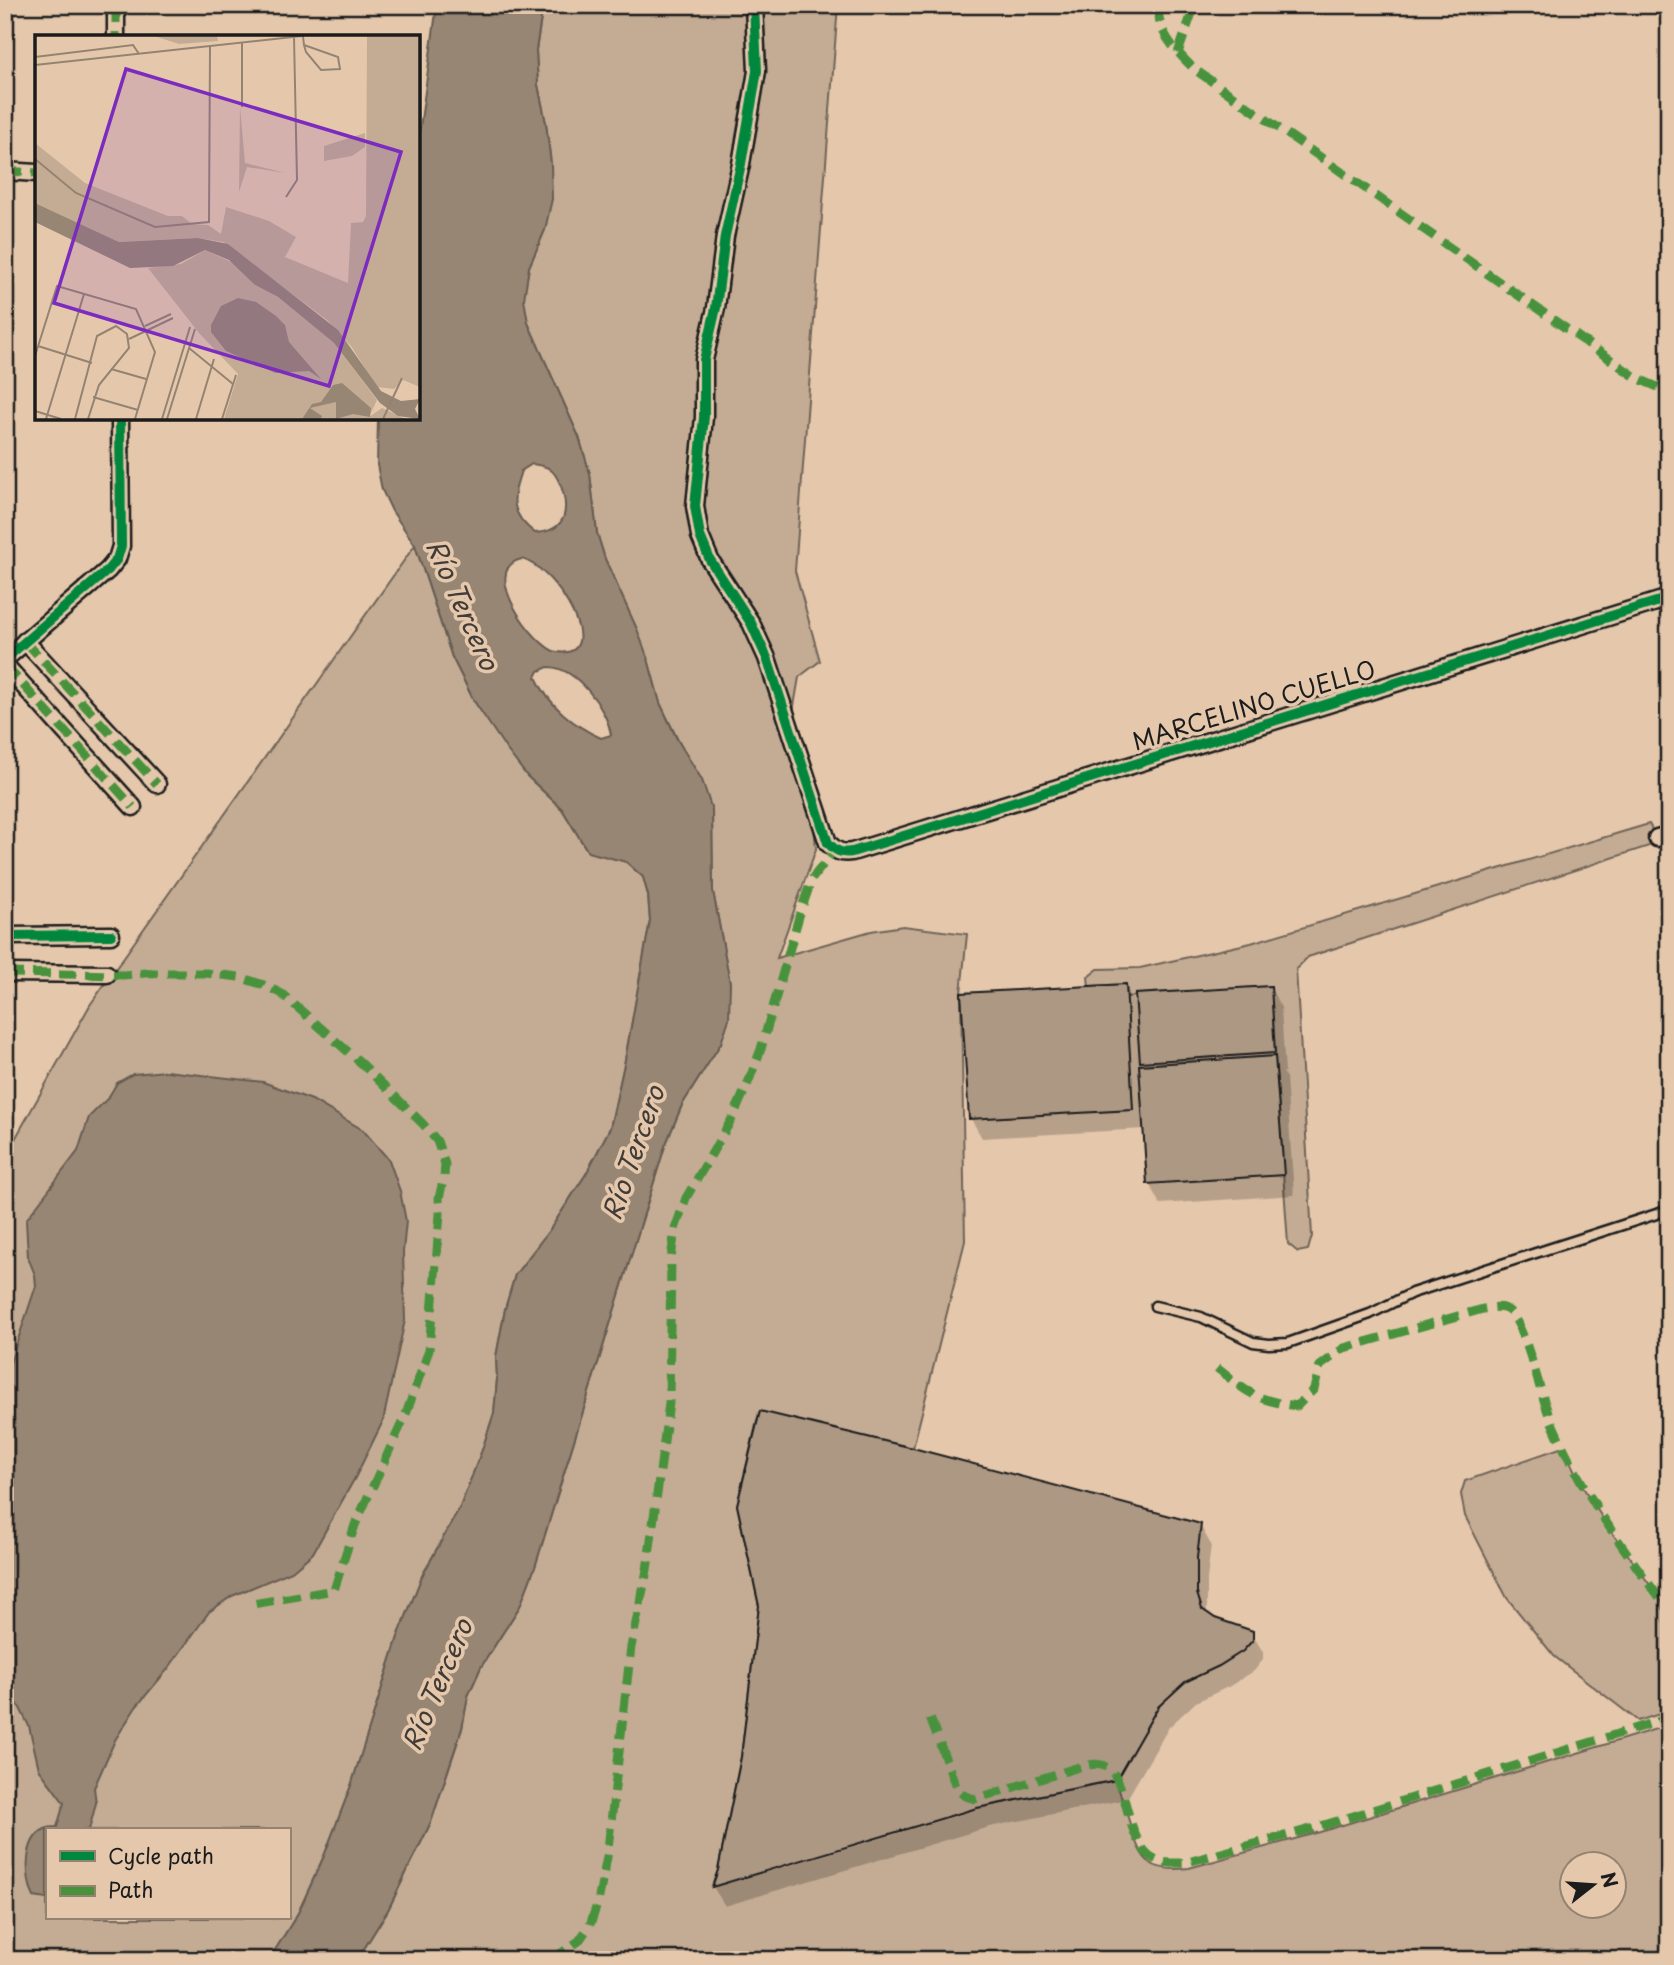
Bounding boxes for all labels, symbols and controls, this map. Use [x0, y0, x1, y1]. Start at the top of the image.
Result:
inset map [35, 35, 420, 420]
water label: Río Tercero [417, 533, 510, 677]
street label: MARCELINO CUELLO [1127, 650, 1380, 758]
water label: Río Tercero [591, 1079, 674, 1225]
water label: Río Tercero [391, 1611, 482, 1756]
legend [46, 1828, 290, 1920]
text: Cycle path [108, 1839, 214, 1871]
north arrow [1558, 1850, 1628, 1920]
text: N [1595, 1868, 1626, 1891]
text: Path [108, 1873, 153, 1905]

